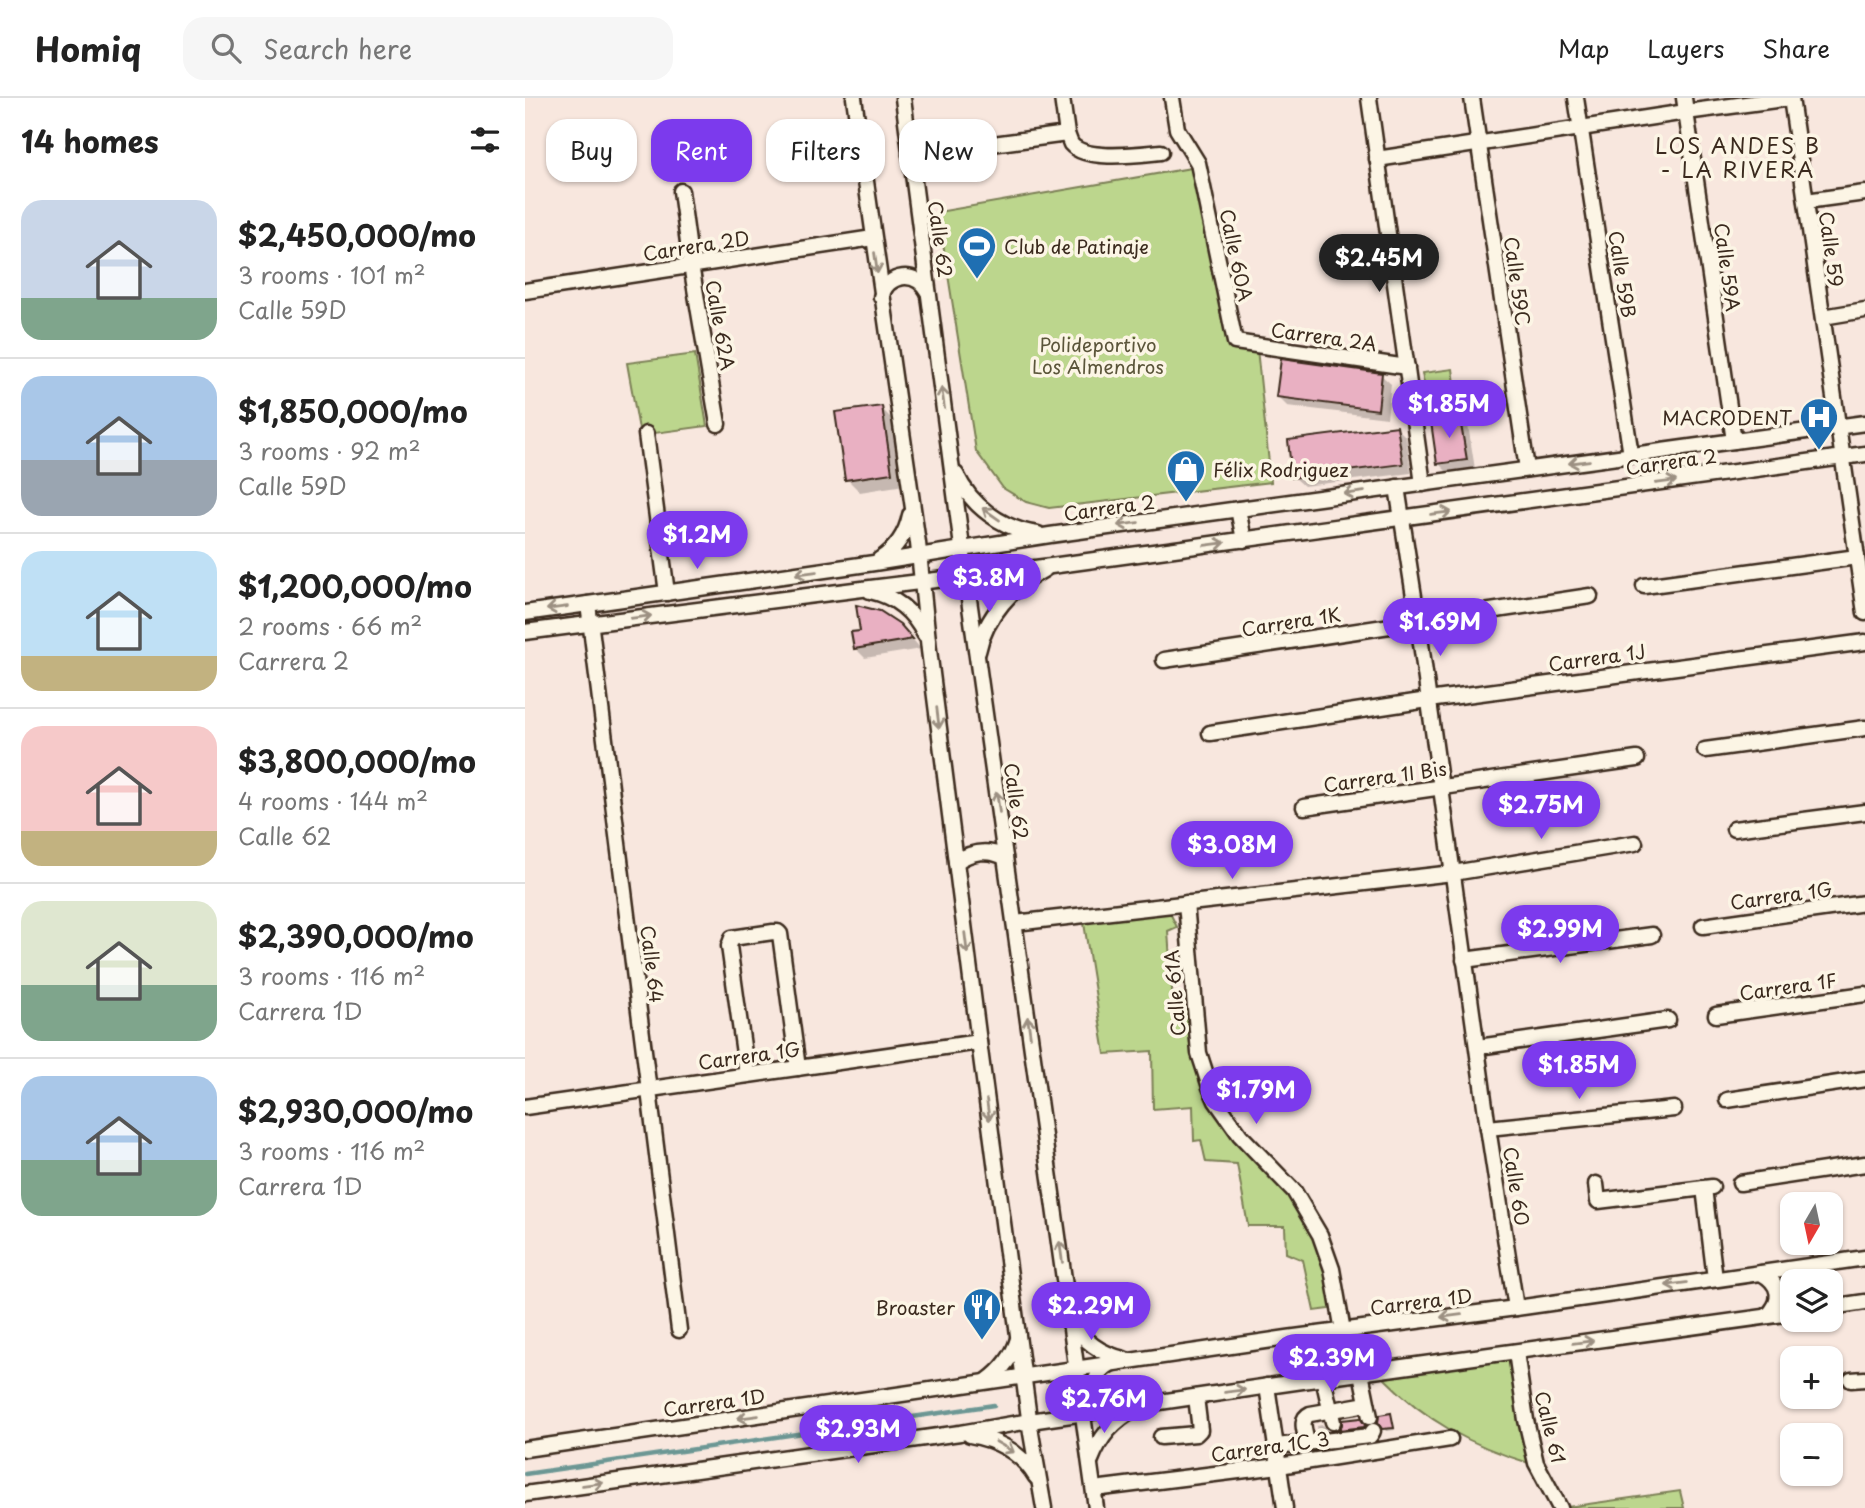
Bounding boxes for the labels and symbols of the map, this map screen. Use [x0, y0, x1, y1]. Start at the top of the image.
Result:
district label: LOS ANDES B - LA RIVERA [1655, 129, 1821, 185]
street label: Calle 62 [922, 199, 960, 279]
street label: Calle 60A [1214, 206, 1260, 304]
street label: Calle 59 [1813, 209, 1851, 289]
street label: Calle 59A [1708, 221, 1748, 313]
street label: Carrera 2D [641, 223, 751, 267]
sports icon: Club de Patinaje [956, 225, 998, 280]
street label: Calle 59B [1602, 228, 1644, 320]
place label: Club de Patinaje [1004, 232, 1149, 260]
pin: $2.45M [1322, 234, 1436, 294]
street label: Calle 59C [1498, 235, 1538, 327]
one-way arrow [870, 251, 883, 274]
street label: Calle 62A [699, 278, 743, 372]
street label: Carrera 2A [1269, 315, 1379, 357]
park label: Polideportivo Los Almendros [1032, 330, 1164, 380]
pin: $1.85M [1392, 380, 1506, 440]
one-way arrow [936, 387, 949, 410]
hospital icon: MACRODENT [1798, 396, 1840, 451]
place label: MACRODENT [1662, 403, 1792, 431]
street label: Carrera 2 [1624, 441, 1718, 481]
shop icon: Félix Rodriguez [1165, 448, 1207, 503]
place label: Félix Rodriguez [1213, 455, 1348, 483]
one-way arrow [1568, 456, 1591, 469]
one-way arrow [1654, 475, 1677, 488]
street label: Carrera 2 [1062, 487, 1156, 527]
one-way arrow [1343, 487, 1365, 500]
one-way arrow [1429, 506, 1451, 519]
one-way arrow [982, 507, 1001, 522]
pin: $1.2M [648, 512, 746, 571]
one-way arrow [1117, 518, 1140, 531]
one-way arrow [1203, 537, 1226, 550]
pin: $3.8M [940, 554, 1038, 614]
one-way arrow [795, 567, 818, 580]
pin: $1.69M [1383, 598, 1497, 658]
street label: Carrera 1K [1239, 599, 1343, 643]
one-way arrow [546, 602, 568, 615]
one-way arrow [629, 611, 652, 624]
street label: Carrera 1J [1547, 636, 1647, 678]
one-way arrow [931, 706, 944, 728]
street label: Carrera 1I Bis [1322, 753, 1448, 799]
street label: Calle 62 [998, 761, 1036, 841]
pin: $2.75M [1484, 782, 1598, 841]
one-way arrow [991, 791, 1004, 814]
pin: $3.08M [1175, 822, 1289, 881]
street label: Carrera 1G [1728, 874, 1834, 916]
pin: $2.99M [1503, 906, 1617, 965]
street label: Calle 64 [634, 924, 672, 1004]
one-way arrow [960, 931, 973, 954]
street label: Calle 61A [1156, 948, 1192, 1037]
street label: Carrera 1F [1738, 965, 1839, 1007]
one-way arrow [1023, 1016, 1036, 1039]
street label: Carrera 1G [696, 1034, 802, 1076]
pin: $1.85M [1522, 1042, 1636, 1101]
pin: $1.79M [1199, 1066, 1313, 1126]
one-way arrow [982, 1098, 995, 1121]
street label: Calle 60 [1497, 1145, 1537, 1227]
north arrow [1780, 1192, 1843, 1255]
one-way arrow [1054, 1242, 1067, 1264]
one-way arrow [1665, 1278, 1688, 1291]
street label: Carrera 1D [1368, 1281, 1474, 1321]
pin: $2.29M [1034, 1282, 1148, 1342]
restaurant icon: Broaster [961, 1286, 1003, 1341]
place label: Broaster [876, 1293, 955, 1321]
one-way arrow [1440, 1310, 1463, 1323]
pin: $2.39M [1275, 1334, 1389, 1394]
one-way arrow [1572, 1335, 1594, 1348]
pin: $2.76M [1047, 1376, 1161, 1435]
street label: Carrera 1D [661, 1381, 767, 1423]
one-way arrow [1223, 1384, 1246, 1397]
street label: Calle 61 [1529, 1388, 1573, 1466]
pin: $2.93M [801, 1406, 915, 1465]
one-way arrow [737, 1411, 759, 1424]
street label: Carrera 1C 3 [1209, 1424, 1331, 1468]
one-way arrow [995, 1440, 1015, 1454]
one-way arrow [581, 1478, 603, 1491]

